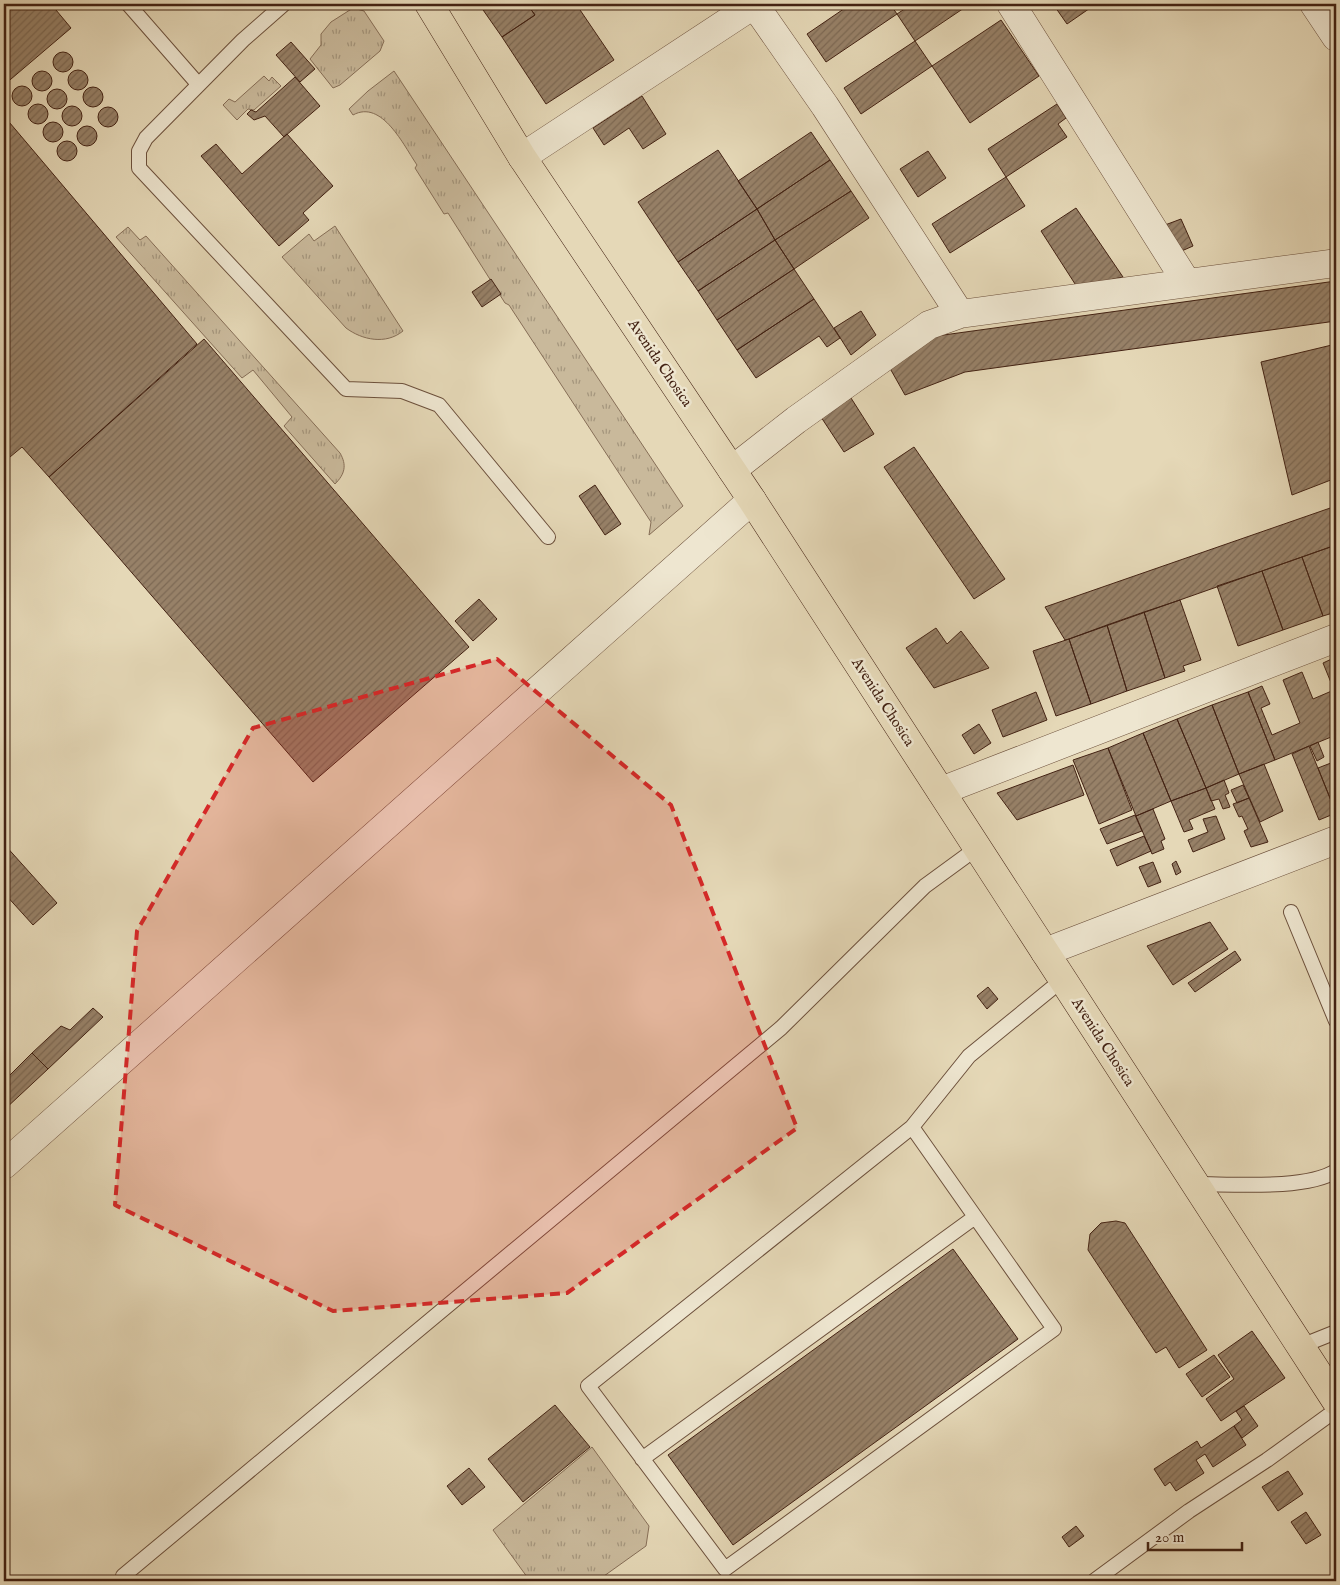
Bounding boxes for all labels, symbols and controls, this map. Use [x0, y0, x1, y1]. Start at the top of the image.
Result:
street label: Avenida Chosica [623, 315, 697, 411]
street label: Avenida Chosica [847, 653, 919, 750]
street label: Avenida Chosica [1067, 993, 1139, 1090]
scale bar [1148, 1520, 1241, 1552]
text: 20 m [1155, 1528, 1185, 1547]

